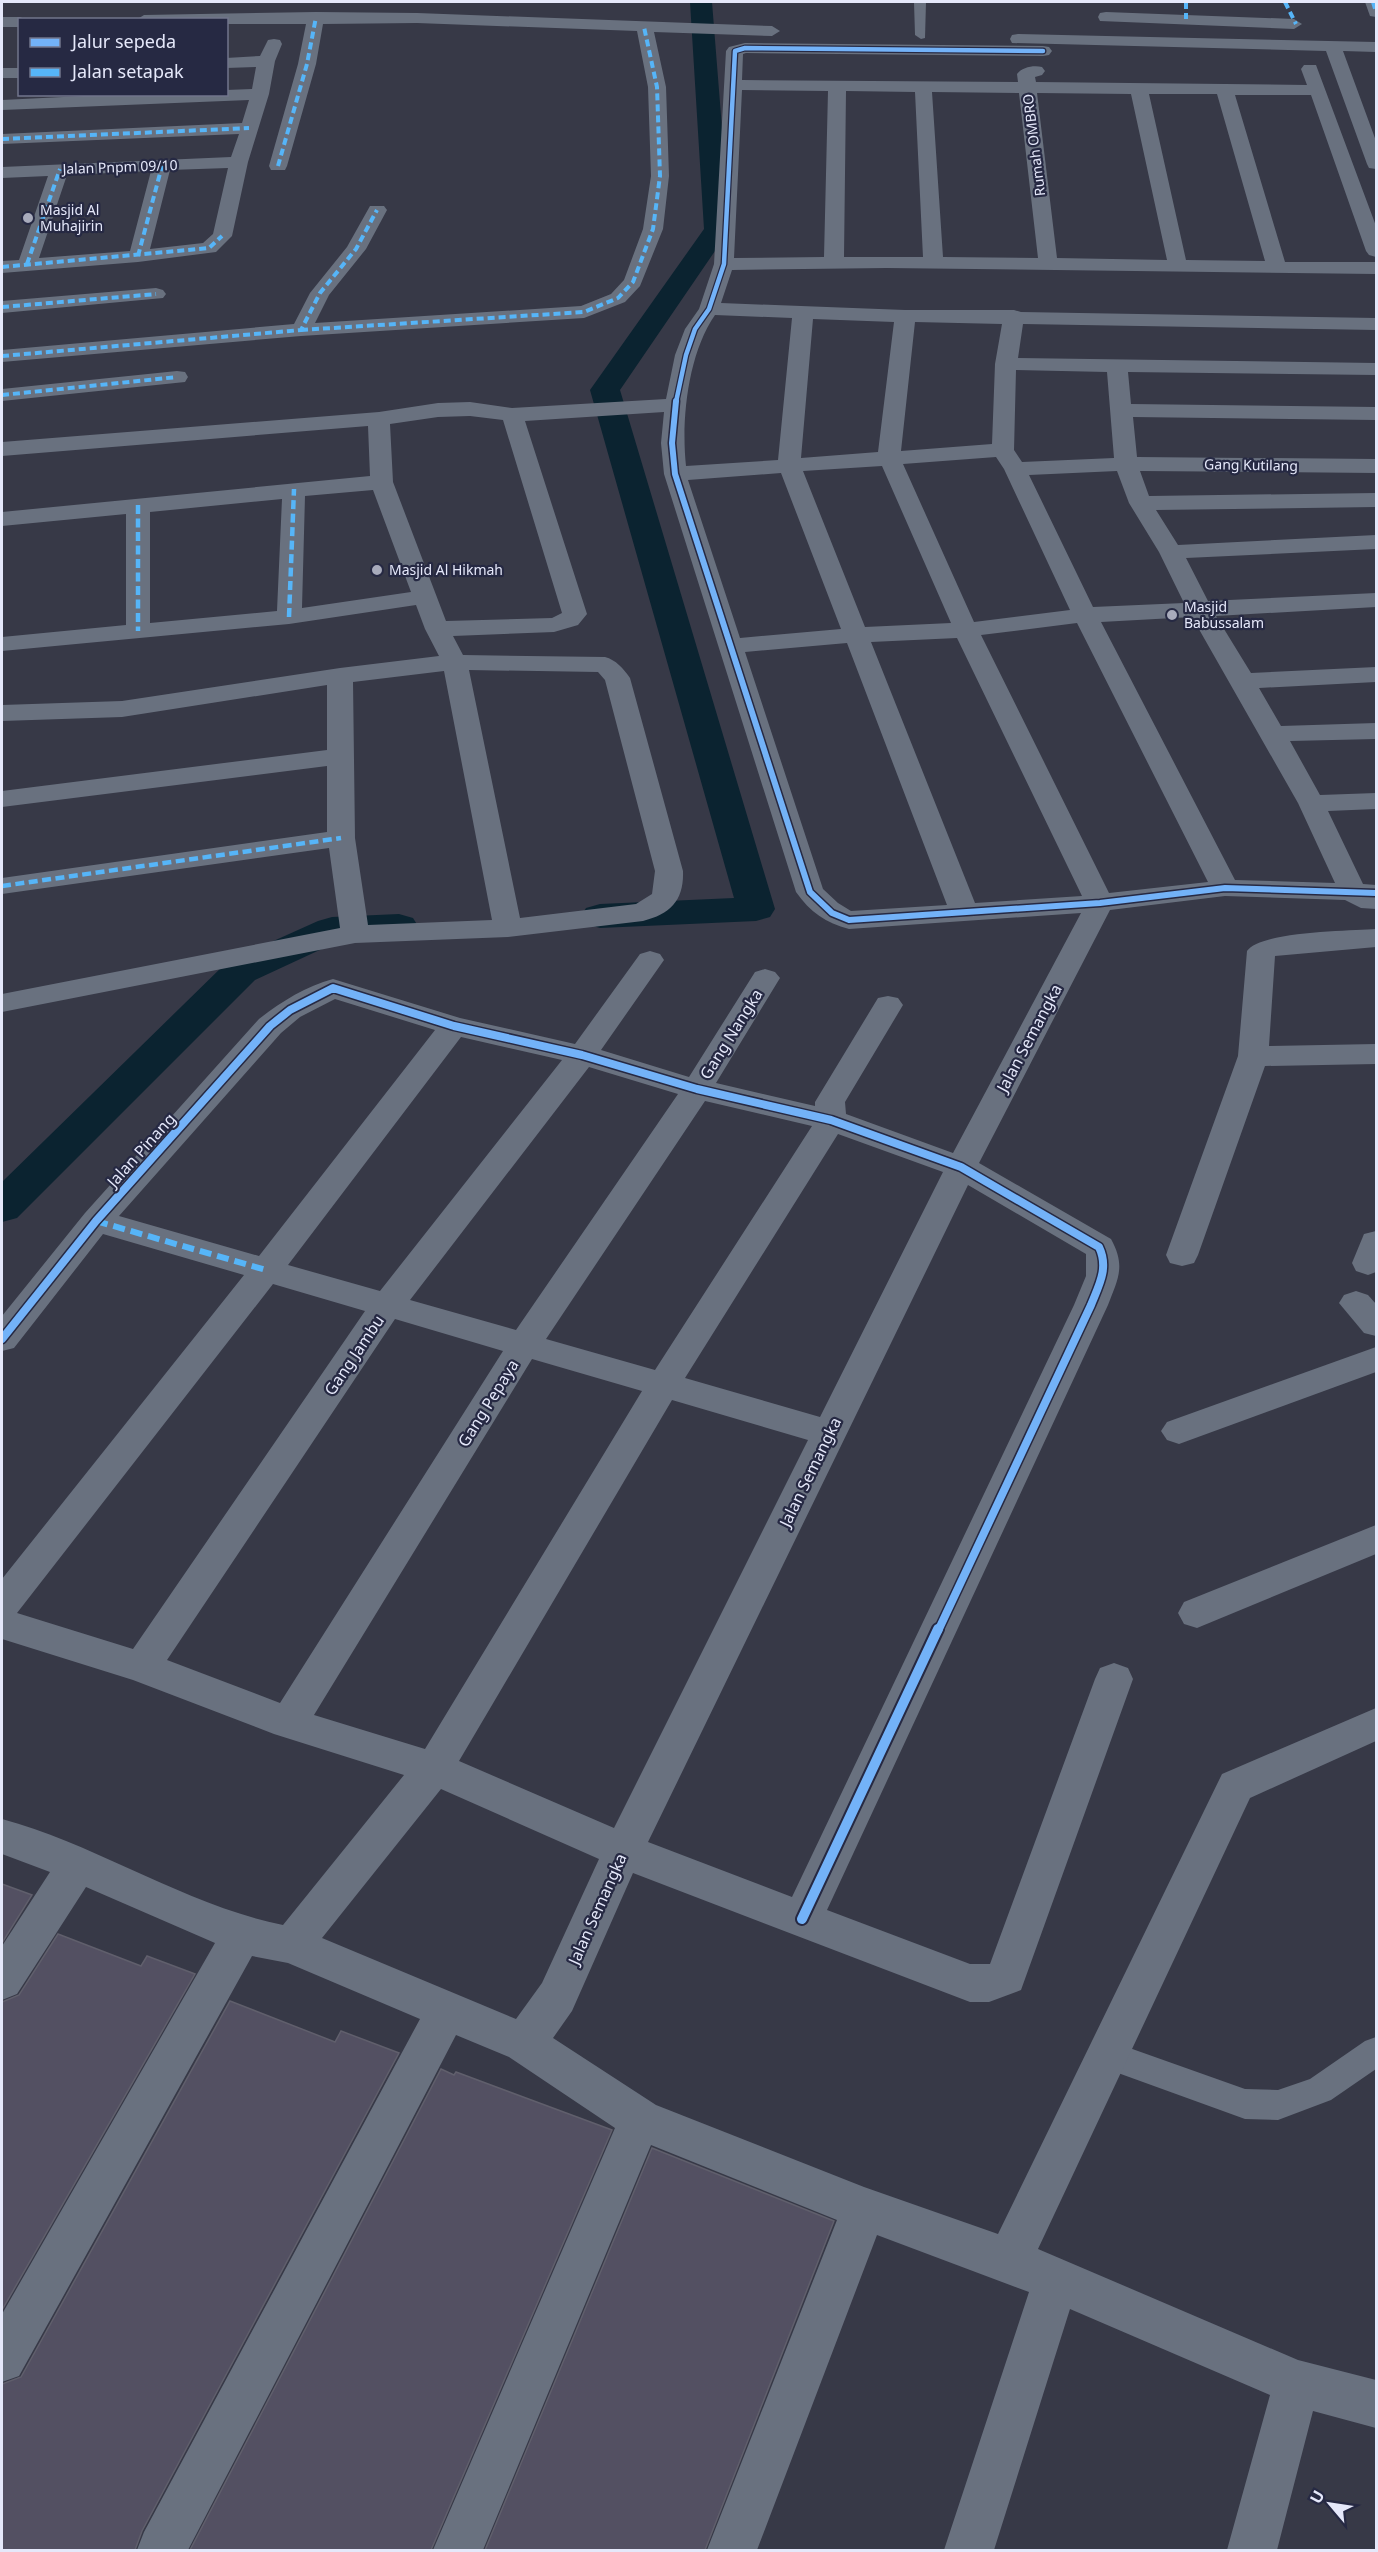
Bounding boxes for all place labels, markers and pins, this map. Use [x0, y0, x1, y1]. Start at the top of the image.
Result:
place label: Masjid Al Muhajirin [40, 200, 103, 235]
marker: Masjid Al Muhajirin [21, 211, 35, 225]
place label: Masjid Al Hikmah [389, 560, 503, 579]
marker: Masjid Al Hikmah [370, 563, 384, 577]
place label: Masjid Babussalam [1184, 597, 1264, 632]
marker: Masjid Babussalam [1165, 608, 1179, 622]

